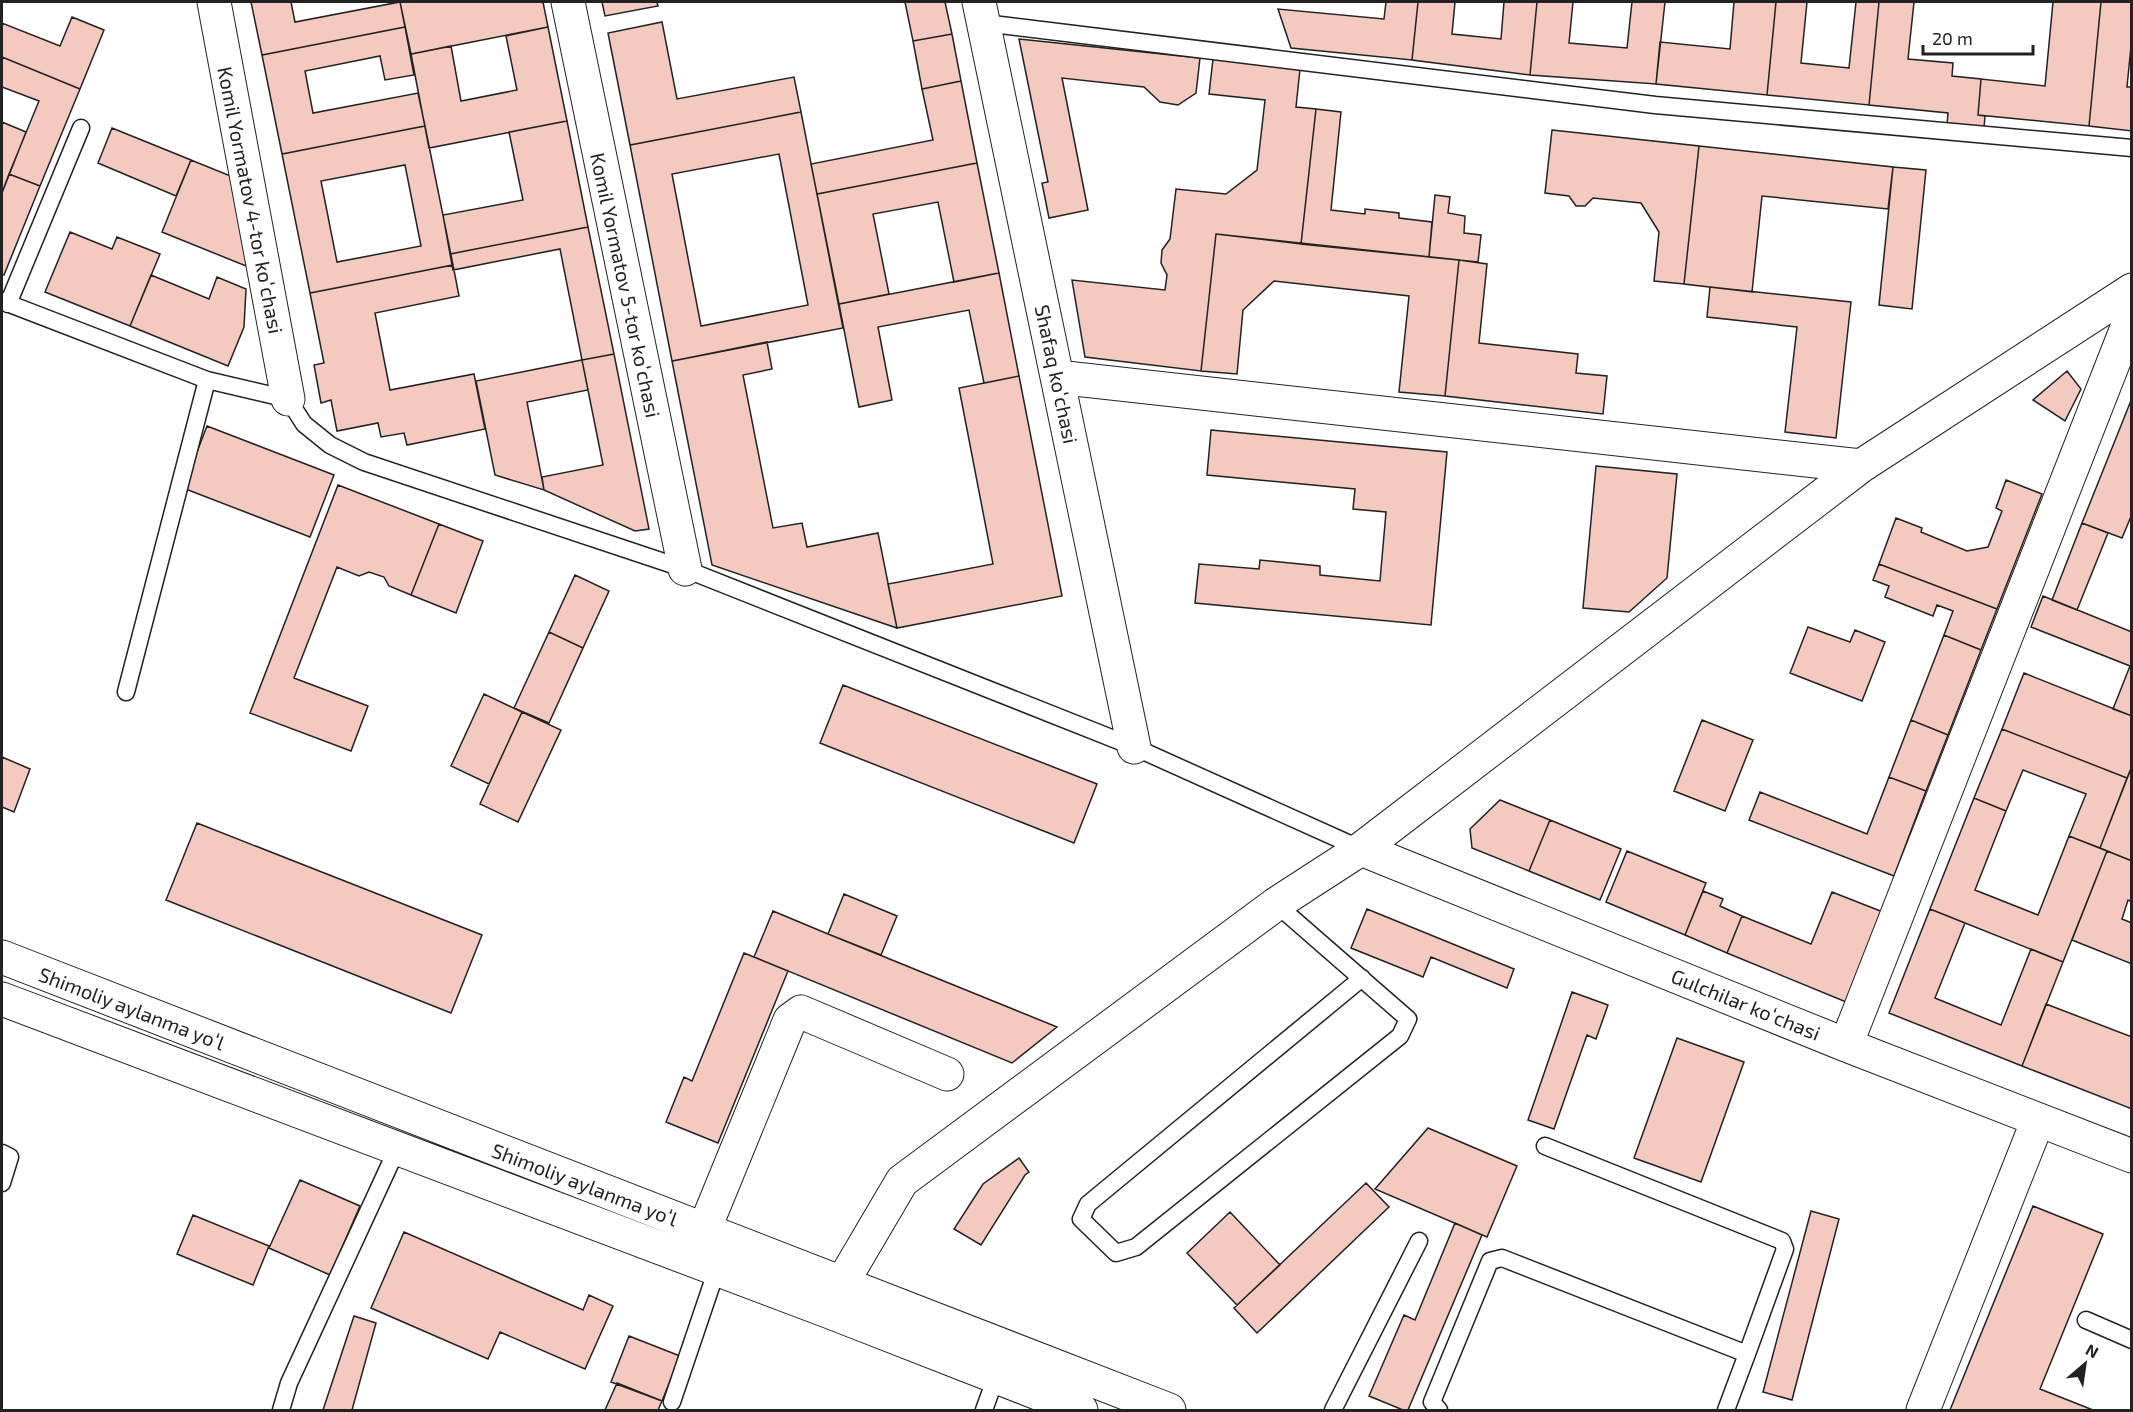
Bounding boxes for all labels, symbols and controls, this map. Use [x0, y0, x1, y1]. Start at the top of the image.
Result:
scale bar [1923, 18, 2032, 56]
text: 20 m [1932, 27, 1973, 49]
street label: Komil Yormatov 4-tor koʻchasi [213, 64, 289, 336]
street label: Komil Yormatov 5-tor koʻchasi [586, 150, 666, 420]
street label: Shafaq koʻchasi [1031, 302, 1083, 446]
street label: Shimoliy aylanma yoʻl [36, 961, 228, 1055]
street label: Gulchilar koʻchasi [1668, 963, 1824, 1045]
street label: Shimoliy aylanma yoʻl [489, 1137, 681, 1231]
north arrow [2055, 1334, 2115, 1394]
text: N [2083, 1339, 2102, 1362]

